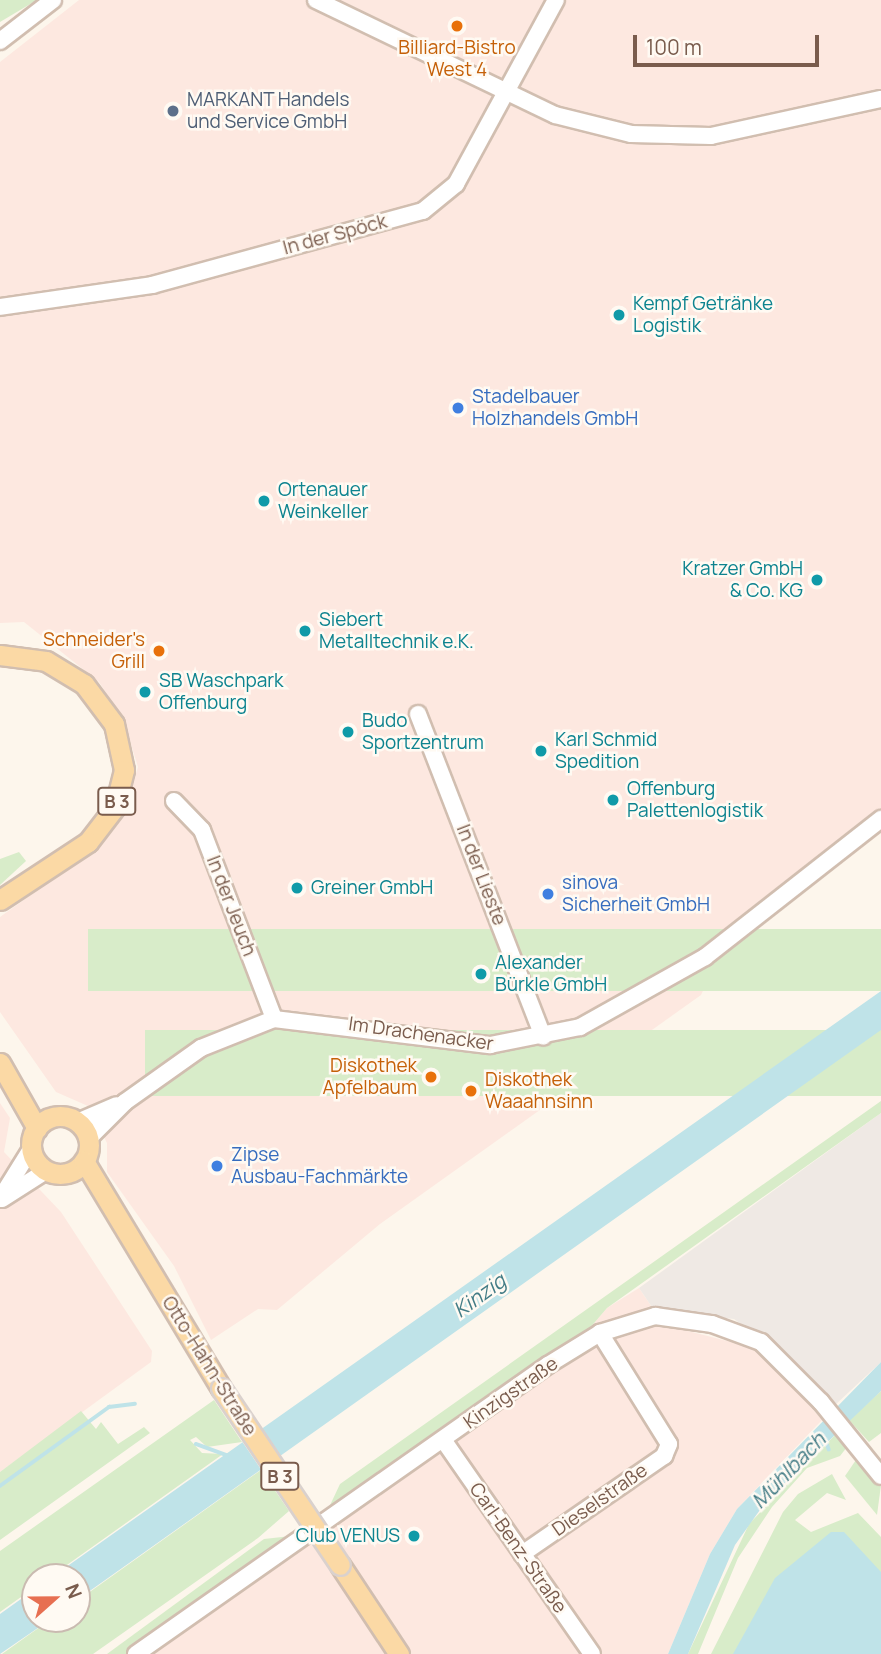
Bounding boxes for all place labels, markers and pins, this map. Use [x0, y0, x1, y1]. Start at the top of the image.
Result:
marker: Billiard-Bistro West 4 [449, 18, 465, 34]
place label: Billiard-Bistro West 4 [398, 37, 516, 81]
place label: MARKANT Handels und Service GmbH [187, 89, 350, 133]
marker: MARKANT Handels und Service GmbH [165, 103, 181, 119]
place label: Kempf Getränke Logistik [633, 293, 773, 337]
marker: Kempf Getränke Logistik [611, 307, 627, 323]
place label: Stadelbauer Holzhandels GmbH [472, 386, 638, 430]
marker: Stadelbauer Holzhandels GmbH [450, 400, 466, 416]
place label: Ortenauer Weinkeller [278, 479, 369, 523]
marker: Ortenauer Weinkeller [256, 493, 272, 509]
place label: Kratzer GmbH & Co. KG [682, 558, 803, 602]
marker: Kratzer GmbH & Co. KG [809, 572, 825, 588]
place label: Siebert Metalltechnik e.K. [319, 609, 474, 653]
marker: Siebert Metalltechnik e.K. [297, 623, 313, 639]
place label: Schneider's Grill [43, 629, 145, 673]
marker: Schneider's Grill [151, 643, 167, 659]
place label: SB Waschpark Offenburg [159, 670, 283, 714]
marker: SB Waschpark Offenburg [137, 684, 153, 700]
place label: Budo Sportzentrum [362, 710, 484, 754]
marker: Budo Sportzentrum [340, 724, 356, 740]
place label: Karl Schmid Spedition [555, 729, 657, 773]
marker: Karl Schmid Spedition [533, 743, 549, 759]
place label: Offenburg Palettenlogistik [627, 778, 763, 822]
marker: Offenburg Palettenlogistik [605, 792, 621, 808]
place label: sinova Sicherheit GmbH [562, 872, 710, 916]
place label: Greiner GmbH [311, 877, 433, 899]
marker: Greiner GmbH [289, 880, 305, 896]
marker: sinova Sicherheit GmbH [540, 886, 556, 902]
place label: Alexander Bürkle GmbH [495, 952, 607, 996]
marker: Alexander Bürkle GmbH [473, 966, 489, 982]
place label: Diskothek Apfelbaum [323, 1055, 417, 1099]
marker: Diskothek Apfelbaum [423, 1069, 439, 1085]
place label: Diskothek Waaahnsinn [485, 1069, 593, 1113]
marker: Diskothek Waaahnsinn [463, 1083, 479, 1099]
place label: Zipse Ausbau-Fachmärkte [231, 1144, 408, 1188]
marker: Zipse Ausbau-Fachmärkte [209, 1158, 225, 1174]
place label: Club VENUS [296, 1525, 400, 1547]
marker: Club VENUS [406, 1528, 422, 1544]

